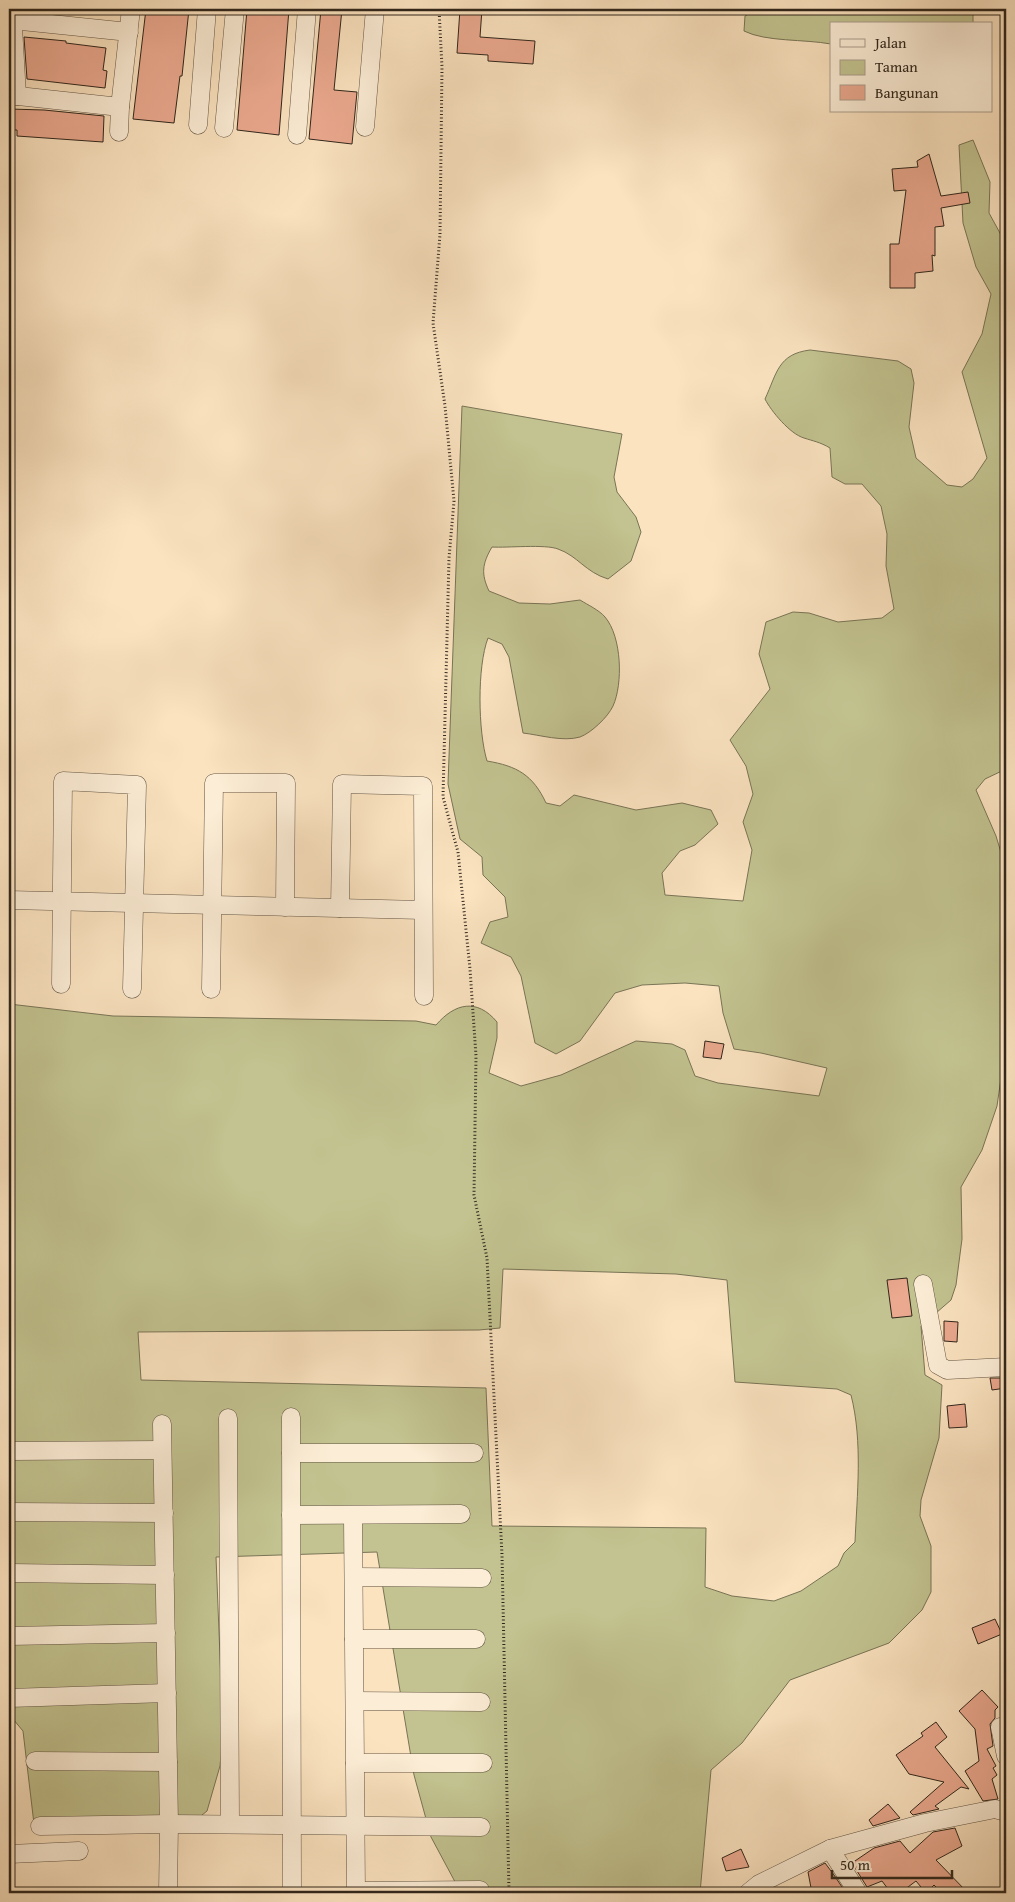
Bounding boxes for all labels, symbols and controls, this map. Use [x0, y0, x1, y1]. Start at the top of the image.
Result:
legend [830, 22, 992, 112]
text: Jalan [873, 32, 907, 53]
text: Taman [875, 56, 918, 77]
text: Bangunan [875, 82, 939, 103]
scale bar [832, 1847, 952, 1879]
text: 50 m [840, 1854, 871, 1875]

